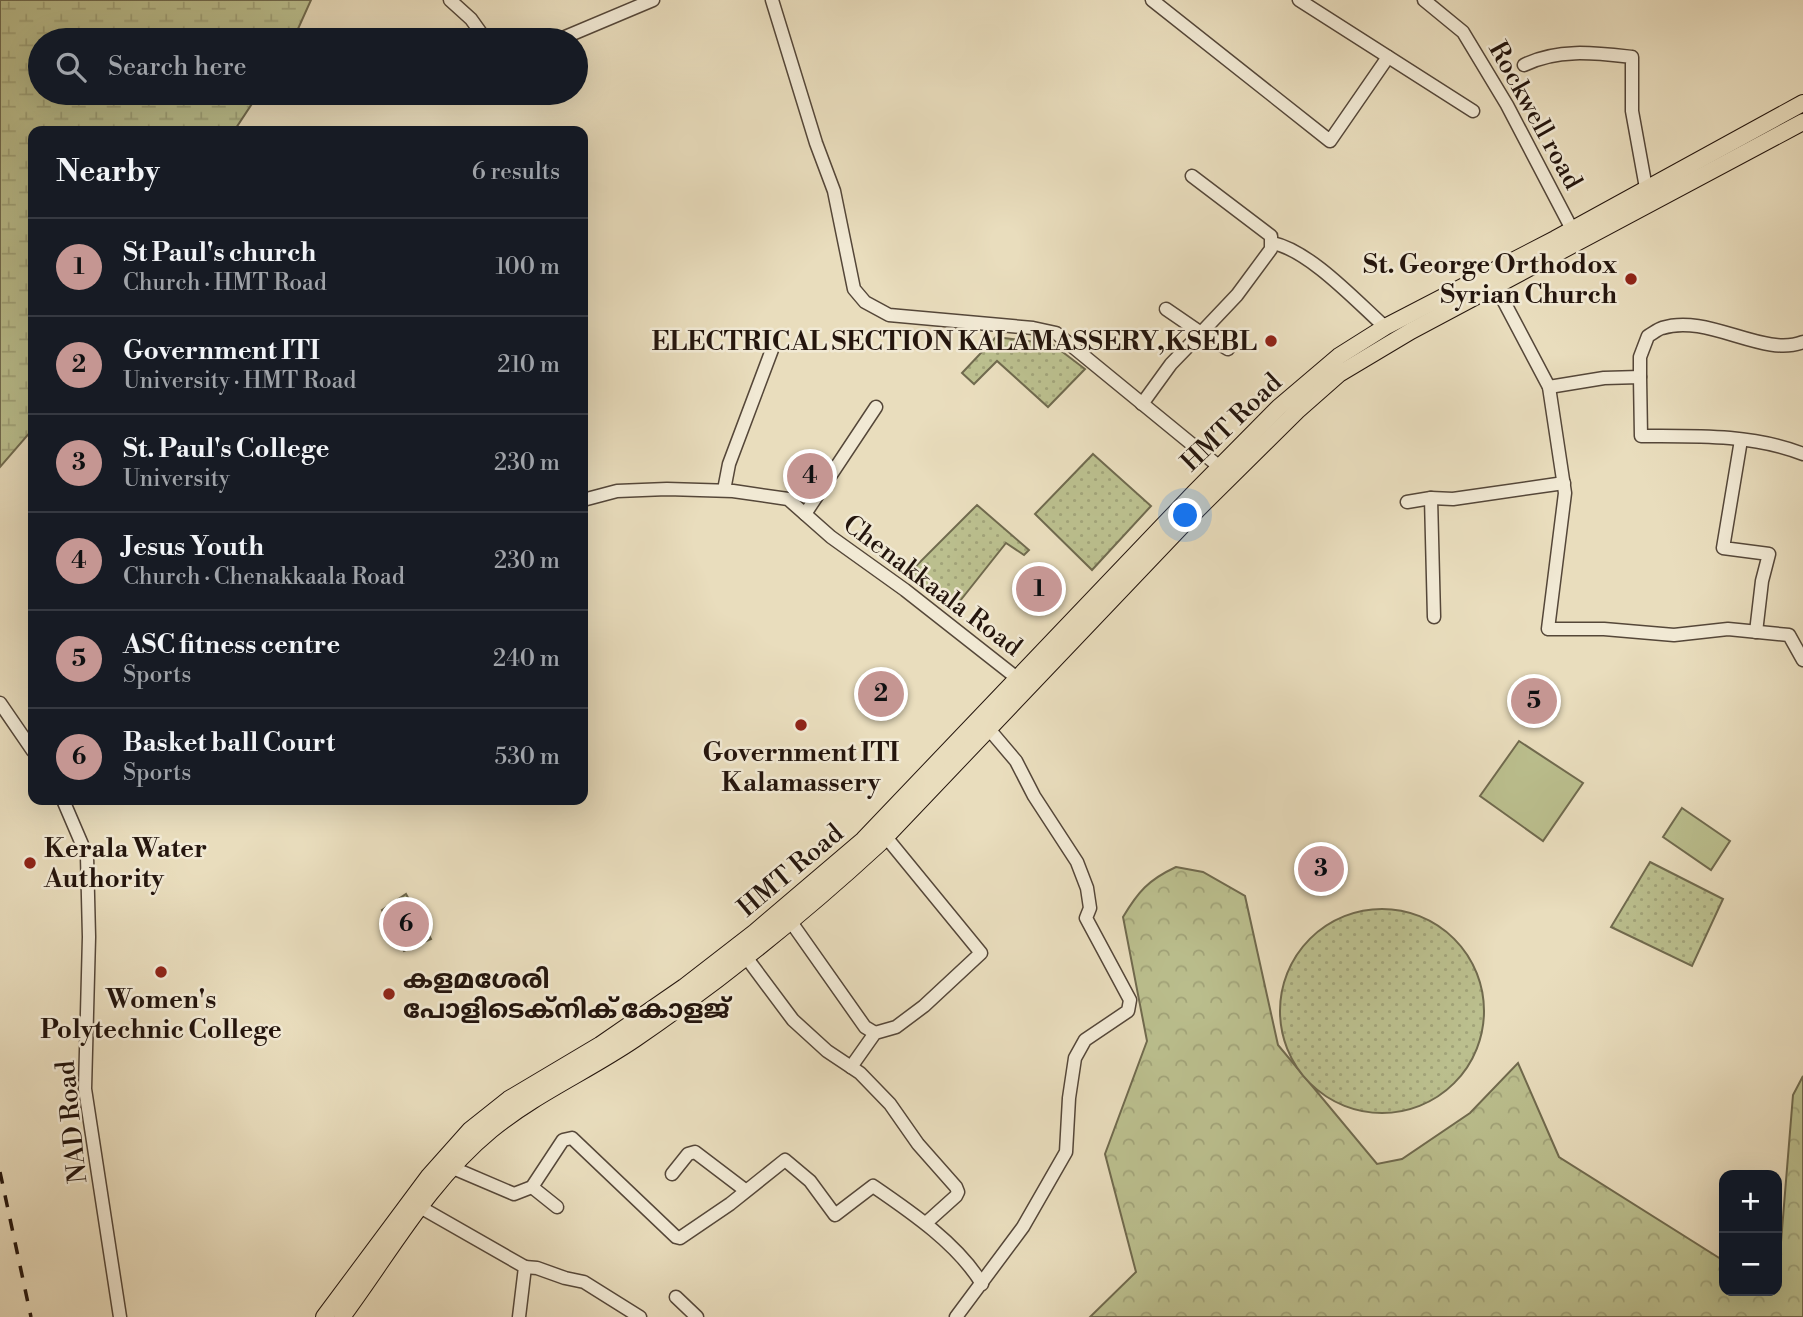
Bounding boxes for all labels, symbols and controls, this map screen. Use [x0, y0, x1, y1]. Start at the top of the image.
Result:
search box [28, 28, 588, 105]
street label: Rockwell road [1481, 36, 1589, 195]
icon: search [52, 48, 90, 86]
text: Search here [108, 51, 247, 83]
text: Nearby [56, 153, 160, 191]
text: 6 results [472, 158, 560, 186]
text: St Paul's church [123, 237, 316, 269]
place label: St. George Orthodox Syrian Church [1363, 249, 1617, 311]
text: 1 [73, 253, 85, 281]
text: 100 m [495, 253, 560, 281]
text: Church · HMT Road [123, 269, 327, 297]
marker: St. George Orthodox Syrian Church [1623, 271, 1639, 287]
place label: ELECTRICAL SECTION KALAMASSERY,KSEBL [651, 326, 1257, 358]
marker: ELECTRICAL SECTION KALAMASSERY,KSEBL [1263, 333, 1279, 349]
text: Government ITI [123, 335, 320, 367]
text: 2 [72, 351, 86, 379]
text: 210 m [497, 351, 560, 379]
text: University · HMT Road [123, 367, 356, 395]
street label: HMT Road [1175, 367, 1289, 479]
text: St. Paul's College [123, 433, 329, 465]
text: 3 [72, 449, 86, 477]
text: 230 m [494, 449, 560, 477]
pin: 4 [787, 450, 833, 502]
text: University [123, 465, 230, 493]
your location [1168, 498, 1202, 532]
street label: Chenakkaala Road [837, 508, 1028, 664]
text: Jesus Youth [123, 531, 264, 563]
text: 4 [71, 547, 87, 575]
text: 230 m [494, 547, 560, 575]
text: Church · Chenakkaala Road [123, 563, 405, 591]
pin: 1 [1016, 563, 1062, 615]
text: ASC fitness centre [123, 629, 340, 661]
text: 5 [72, 645, 86, 673]
text: 240 m [493, 645, 560, 673]
text: Sports [123, 661, 191, 689]
pin: 2 [858, 668, 904, 720]
pin: 5 [1511, 675, 1557, 727]
marker: Government ITI Kalamassery [793, 717, 809, 733]
text: Basket ball Court [123, 727, 335, 759]
place label: Government ITI Kalamassery [703, 737, 899, 799]
text: 6 [72, 743, 86, 771]
text: 530 m [494, 743, 560, 771]
text: Sports [123, 759, 191, 787]
street label: HMT Road [731, 817, 850, 924]
place label: Kerala Water Authority [43, 833, 207, 895]
pin: 3 [1298, 843, 1344, 895]
marker: Kerala Water Authority [22, 855, 38, 871]
pin: 6 [383, 898, 429, 950]
marker: Women's Polytechnic College [153, 964, 169, 980]
place label: കളമശേരി പോളിടെക്നിക് കോളജ് [403, 964, 733, 1026]
place label: Women's Polytechnic College [40, 984, 282, 1046]
marker: കളമശേരി പോളിടെക്നിക് കോളജ് [381, 986, 397, 1002]
street label: NAD Road [50, 1059, 94, 1185]
map controls [1719, 1170, 1782, 1296]
button: + [1719, 1170, 1782, 1233]
button: − [1719, 1233, 1782, 1296]

